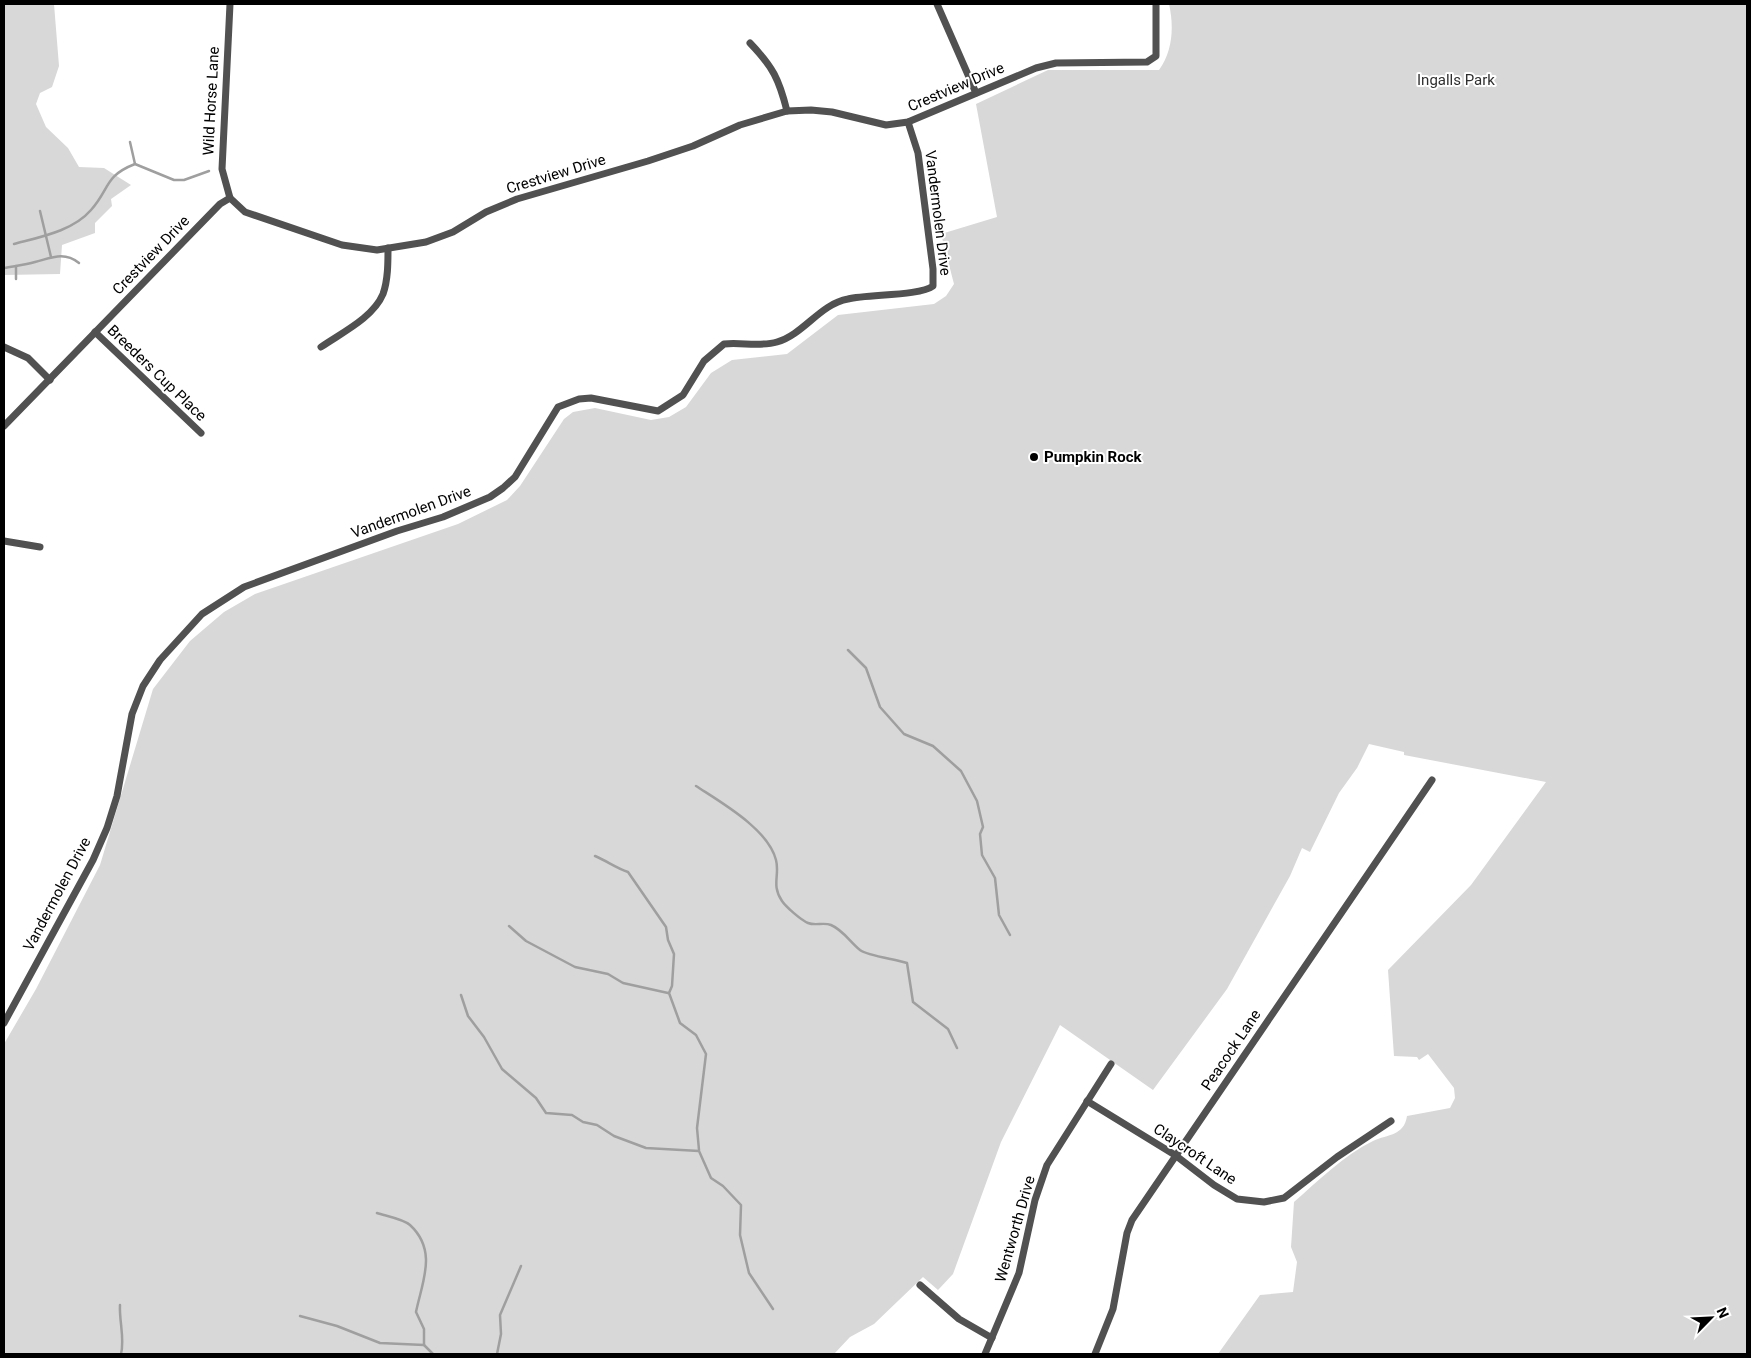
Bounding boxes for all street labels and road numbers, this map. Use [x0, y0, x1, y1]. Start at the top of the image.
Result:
street label: Wild Horse Lane [199, 46, 223, 156]
street label: Crestview Drive [905, 59, 1007, 115]
street label: Vandermolen Drive [921, 149, 955, 277]
street label: Crestview Drive [504, 150, 608, 198]
street label: Crestview Drive [109, 212, 193, 298]
street label: Breeders Cup Place [104, 321, 210, 425]
street label: Vandermolen Drive [349, 482, 473, 542]
street label: Vandermolen Drive [19, 834, 95, 954]
street label: Peacock Lane [1197, 1006, 1265, 1094]
street label: Claycroft Lane [1150, 1120, 1240, 1188]
street label: Wentworth Drive [991, 1174, 1039, 1284]

